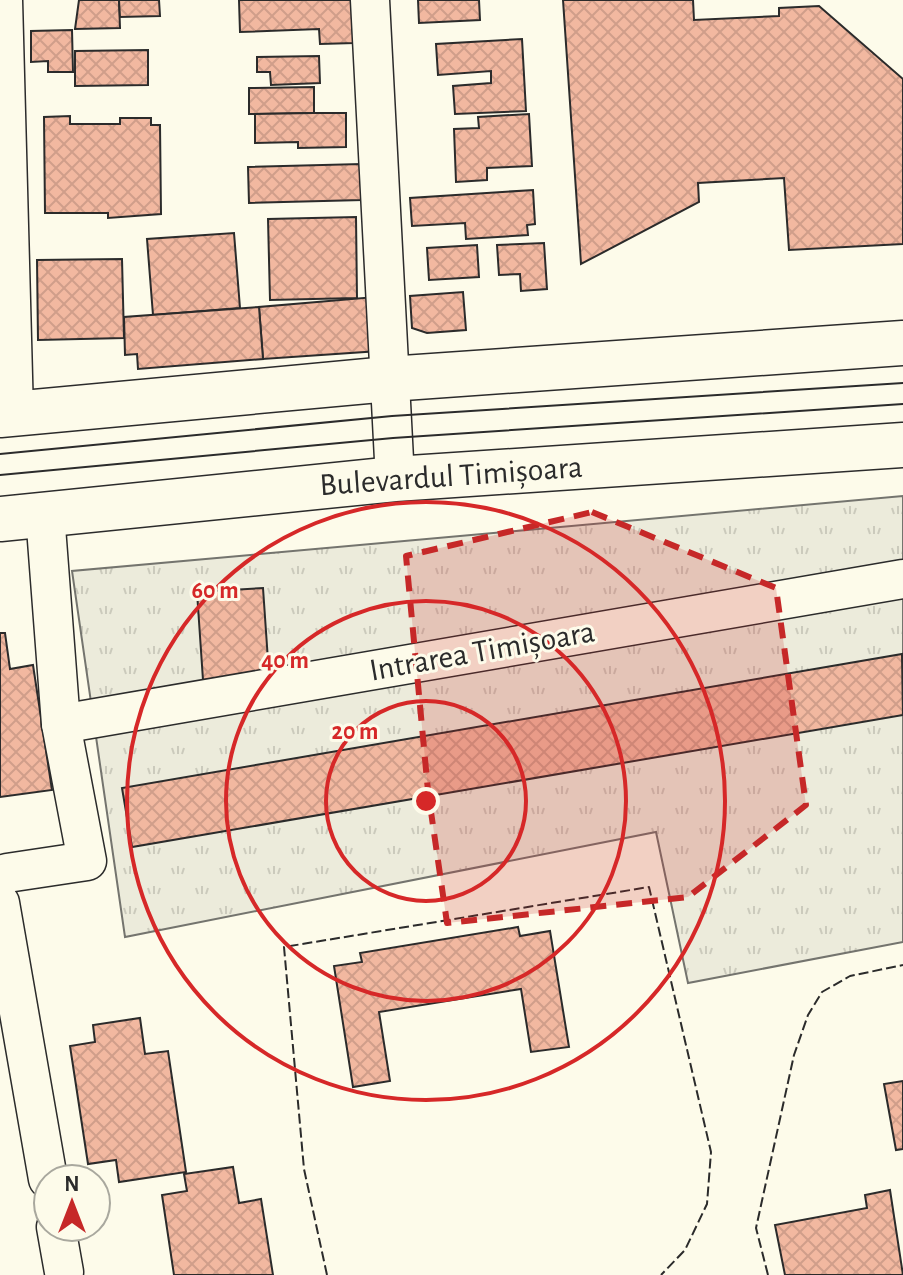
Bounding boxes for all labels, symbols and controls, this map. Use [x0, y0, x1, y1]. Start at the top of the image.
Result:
street label: Bulevardul Timișoara [318, 451, 584, 503]
text: 60 m [191, 579, 239, 603]
street label: Intrarea Timișoara [367, 615, 597, 689]
text: 40 m [261, 649, 309, 673]
text: 20 m [332, 720, 378, 744]
centre of rings [412, 787, 440, 815]
north arrow [32, 1163, 112, 1243]
text: N [64, 1173, 80, 1195]

